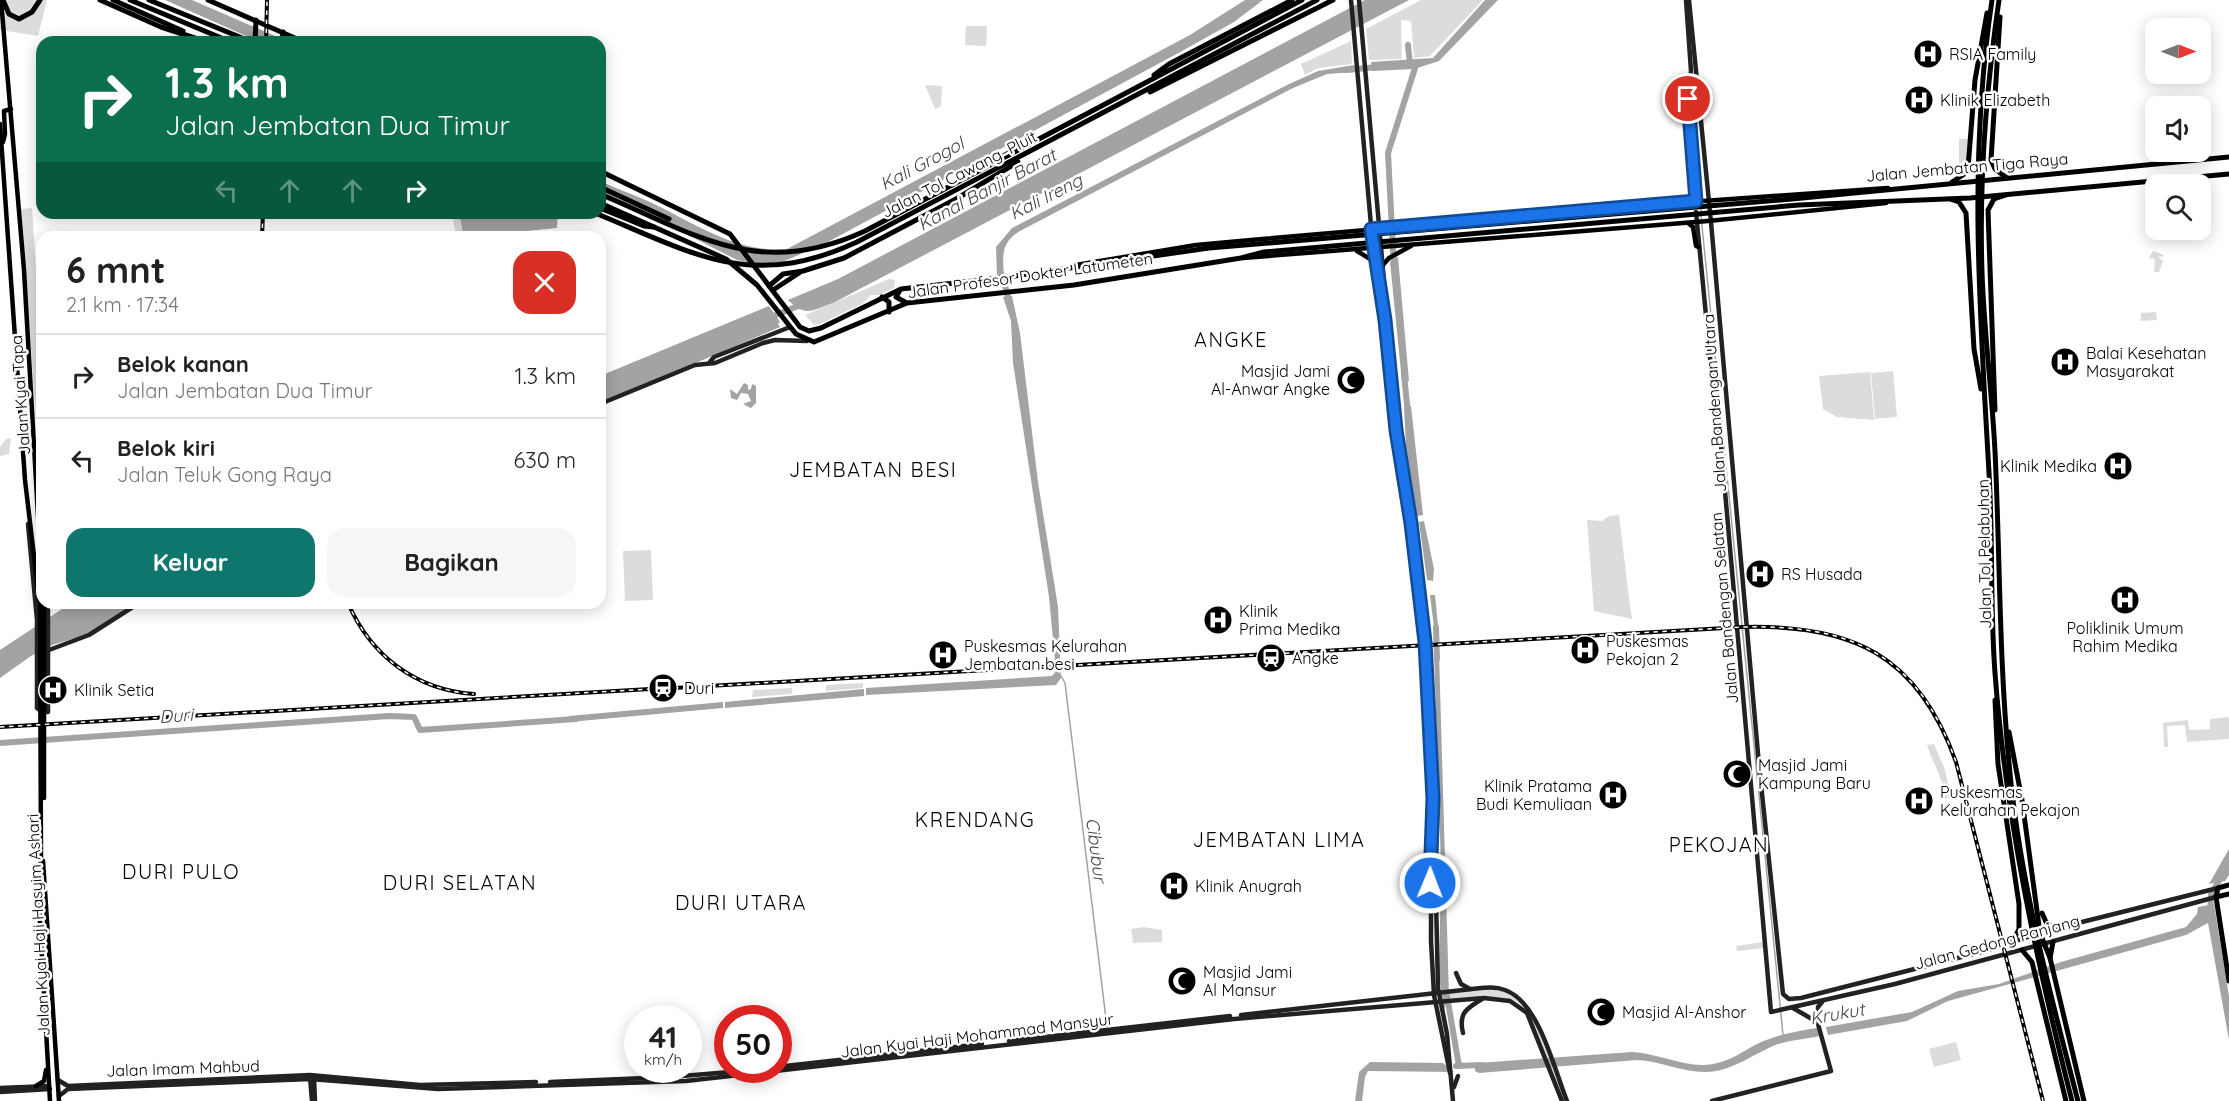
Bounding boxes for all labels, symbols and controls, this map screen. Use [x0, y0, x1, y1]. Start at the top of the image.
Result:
north arrow [2145, 18, 2211, 84]
map controls [2145, 18, 2211, 240]
hospital icon: RSIA Family [1912, 38, 1944, 70]
place label: RSIA Family [1949, 44, 2036, 64]
text: 1.3 km [165, 56, 289, 109]
icon: right [66, 60, 144, 138]
pin [1662, 73, 1713, 124]
icon: arrive [1671, 82, 1704, 115]
hospital icon: Klinik Elizabeth [1903, 84, 1935, 116]
place label: Klinik Elizabeth [1940, 90, 2050, 110]
button: sound [2145, 96, 2211, 162]
text: Jalan Jembatan Dua Timur [165, 108, 510, 142]
street label: Jalan Tol Cawang–Pluit [878, 126, 1040, 222]
water label: Kali Grogol [876, 131, 969, 195]
water label: Kanal Banjir Barat [914, 143, 1062, 236]
street label: Jalan Jembatan Tiga Raya [1865, 148, 2069, 186]
water label: Kali Ireng [1005, 168, 1088, 225]
icon: left [210, 174, 243, 207]
icon: ahead [273, 174, 306, 207]
icon: ahead [336, 174, 369, 207]
icon: right [399, 174, 432, 207]
button: search [2145, 174, 2211, 240]
text: 6 mnt [66, 247, 165, 292]
street label: Jalan Profesor Dokter Latumeten [906, 248, 1154, 302]
button: close [513, 251, 576, 314]
text: 2.1 km · 17:34 [66, 292, 179, 317]
street label: Jalan Bandengan Utara [1698, 313, 1730, 493]
district label: ANGKE [1194, 327, 1268, 352]
street label: Jalan Kyai Tapa [6, 334, 34, 456]
place label: Balai Kesehatan Masyarakat [2086, 343, 2206, 381]
hospital icon: Balai Kesehatan Masyarakat [2049, 346, 2081, 378]
text: Belok kanan [117, 350, 249, 378]
icon: right [66, 360, 99, 393]
place label: Masjid Jami Al-Anwar Angke [1211, 361, 1330, 399]
text: 1.3 km [515, 362, 576, 390]
mosque icon: Masjid Jami Al-Anwar Angke [1335, 364, 1367, 396]
text: Jalan Jembatan Dua Timur [117, 378, 372, 403]
text: Belok kiri [117, 434, 215, 462]
icon: left [66, 444, 99, 477]
text: 630 m [513, 446, 576, 474]
hospital icon: Klinik Medika [2102, 450, 2134, 482]
place label: Klinik Medika [2000, 456, 2097, 476]
district label: JEMBATAN BESI [789, 457, 957, 482]
text: Jalan Teluk Gong Raya [117, 462, 332, 487]
street label: Jalan Tol Pelabuhan [1973, 479, 1995, 629]
street label: Jalan Bandengan Selatan [1706, 511, 1742, 705]
button: Keluar [66, 528, 315, 597]
button: Bagikan [327, 528, 576, 597]
hospital icon: RS Husada [1744, 558, 1776, 590]
place label: RS Husada [1781, 564, 1862, 584]
hospital icon: Poliklinik Umum Rahim Medika [2109, 584, 2141, 616]
place label: Klinik Prima Medika [1239, 601, 1340, 639]
hospital icon: Klinik Prima Medika [1202, 604, 1234, 636]
place label: Poliklinik Umum Rahim Medika [2066, 618, 2184, 656]
place label: Puskesmas Pekojan 2 [1606, 631, 1689, 669]
hospital icon: Puskesmas Pekojan 2 [1569, 634, 1601, 666]
place label: Puskesmas Kelurahan Jembatan besi [964, 636, 1127, 674]
hospital icon: Puskesmas Kelurahan Jembatan besi [927, 639, 959, 671]
station icon: Angke [1255, 642, 1287, 674]
place label: Angke [1292, 648, 1339, 668]
station icon: Duri [647, 672, 679, 704]
hospital icon: Klinik Setia [37, 674, 69, 706]
place label: Duri [684, 678, 714, 698]
place label: Klinik Setia [74, 680, 154, 700]
water label: Duri [158, 703, 196, 728]
place label: Masjid Jami Kampung Baru [1758, 755, 1871, 793]
mosque icon: Masjid Jami Kampung Baru [1721, 758, 1753, 790]
place label: Klinik Pratama Budi Kemuliaan [1476, 776, 1592, 814]
hospital icon: Klinik Pratama Budi Kemuliaan [1597, 779, 1629, 811]
place label: Puskesmas Kelurahan Pekajon [1940, 782, 2080, 820]
hospital icon: Puskesmas Kelurahan Pekajon [1903, 785, 1935, 817]
district label: KRENDANG [915, 807, 1035, 832]
street label: Jalan Kyai Haji Hasyim Ashari [22, 813, 54, 1037]
water label: Cibubur [1081, 816, 1112, 886]
district label: JEMBATAN LIMA [1193, 827, 1365, 852]
district label: PEKOJAN [1669, 832, 1769, 857]
position arrow [1398, 851, 1462, 915]
district label: DURI PULO [122, 859, 240, 884]
district label: DURI SELATAN [383, 870, 537, 895]
hospital icon: Klinik Anugrah [1158, 870, 1190, 902]
place label: Klinik Anugrah [1195, 876, 1302, 896]
district label: DURI UTARA [675, 890, 807, 915]
street label: Jalan Gedong Panjang [1912, 910, 2082, 974]
place label: Masjid Jami Al Mansur [1203, 962, 1292, 1000]
mosque icon: Masjid Jami Al Mansur [1166, 965, 1198, 997]
mosque icon: Masjid Al-Anshor [1585, 996, 1617, 1028]
water label: Krukut [1808, 997, 1868, 1030]
place label: Masjid Al-Anshor [1622, 1002, 1747, 1022]
speed limit sign: 50 [714, 1005, 792, 1083]
street label: Jalan Kyai Haji Mohammad Mansyur [839, 1008, 1115, 1062]
text: 41 [649, 1018, 677, 1056]
text: km/h [644, 1050, 682, 1069]
street label: Jalan Imam Mahbud [106, 1055, 260, 1081]

